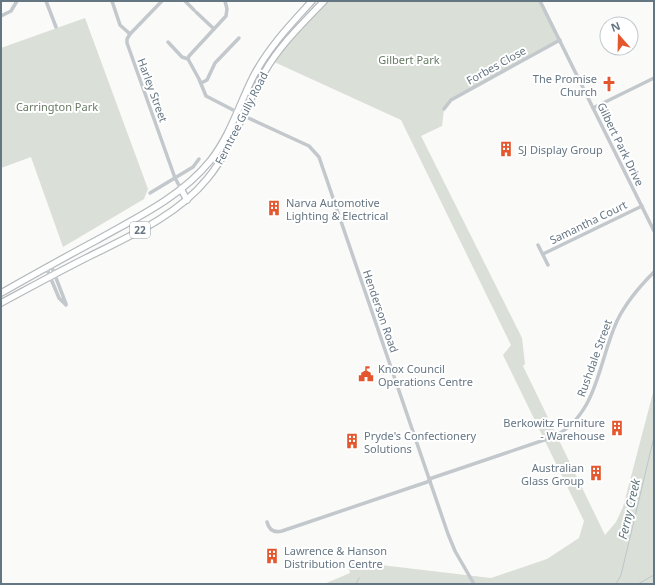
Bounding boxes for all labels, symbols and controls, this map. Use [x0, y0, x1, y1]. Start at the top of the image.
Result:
north arrow [599, 16, 639, 56]
text: N [609, 18, 622, 35]
street label: Forbes Close [464, 42, 528, 88]
park label: Gilbert Park [378, 52, 440, 67]
street label: Harley Street [135, 56, 171, 124]
street label: Ferntree Gully Road [211, 69, 271, 167]
place label: The Promise Church [533, 71, 597, 99]
church icon: The Promise Church [600, 75, 618, 93]
park label: Carrington Park [16, 99, 98, 114]
street label: Gilbert Park Drive [594, 100, 648, 188]
building icon: SJ Display Group [497, 140, 515, 158]
place label: SJ Display Group [518, 142, 603, 157]
place label: Narva Automotive Lighting & Electrical [286, 195, 388, 223]
street label: Samantha Court [547, 197, 629, 247]
building icon: Narva Automotive Lighting & Electrical [265, 199, 283, 217]
road number: 22 [130, 222, 150, 238]
street label: Henderson Road [360, 268, 402, 354]
street label: Rushdale Street [573, 317, 615, 399]
place label: Knox Council Operations Centre [378, 361, 473, 389]
public building icon: Knox Council Operations Centre [357, 365, 375, 383]
place label: Berkowitz Furniture - Warehouse [503, 415, 605, 443]
building icon: Berkowitz Furniture - Warehouse [608, 419, 626, 437]
place label: Pryde's Confectionery Solutions [364, 428, 477, 456]
building icon: Pryde's Confectionery Solutions [343, 432, 361, 450]
place label: Australian Glass Group [521, 460, 584, 488]
building icon: Australian Glass Group [587, 464, 605, 482]
water label: Ferny Creek [614, 476, 644, 541]
place label: Lawrence & Hanson Distribution Centre [284, 543, 387, 571]
building icon: Lawrence & Hanson Distribution Centre [263, 547, 281, 565]

